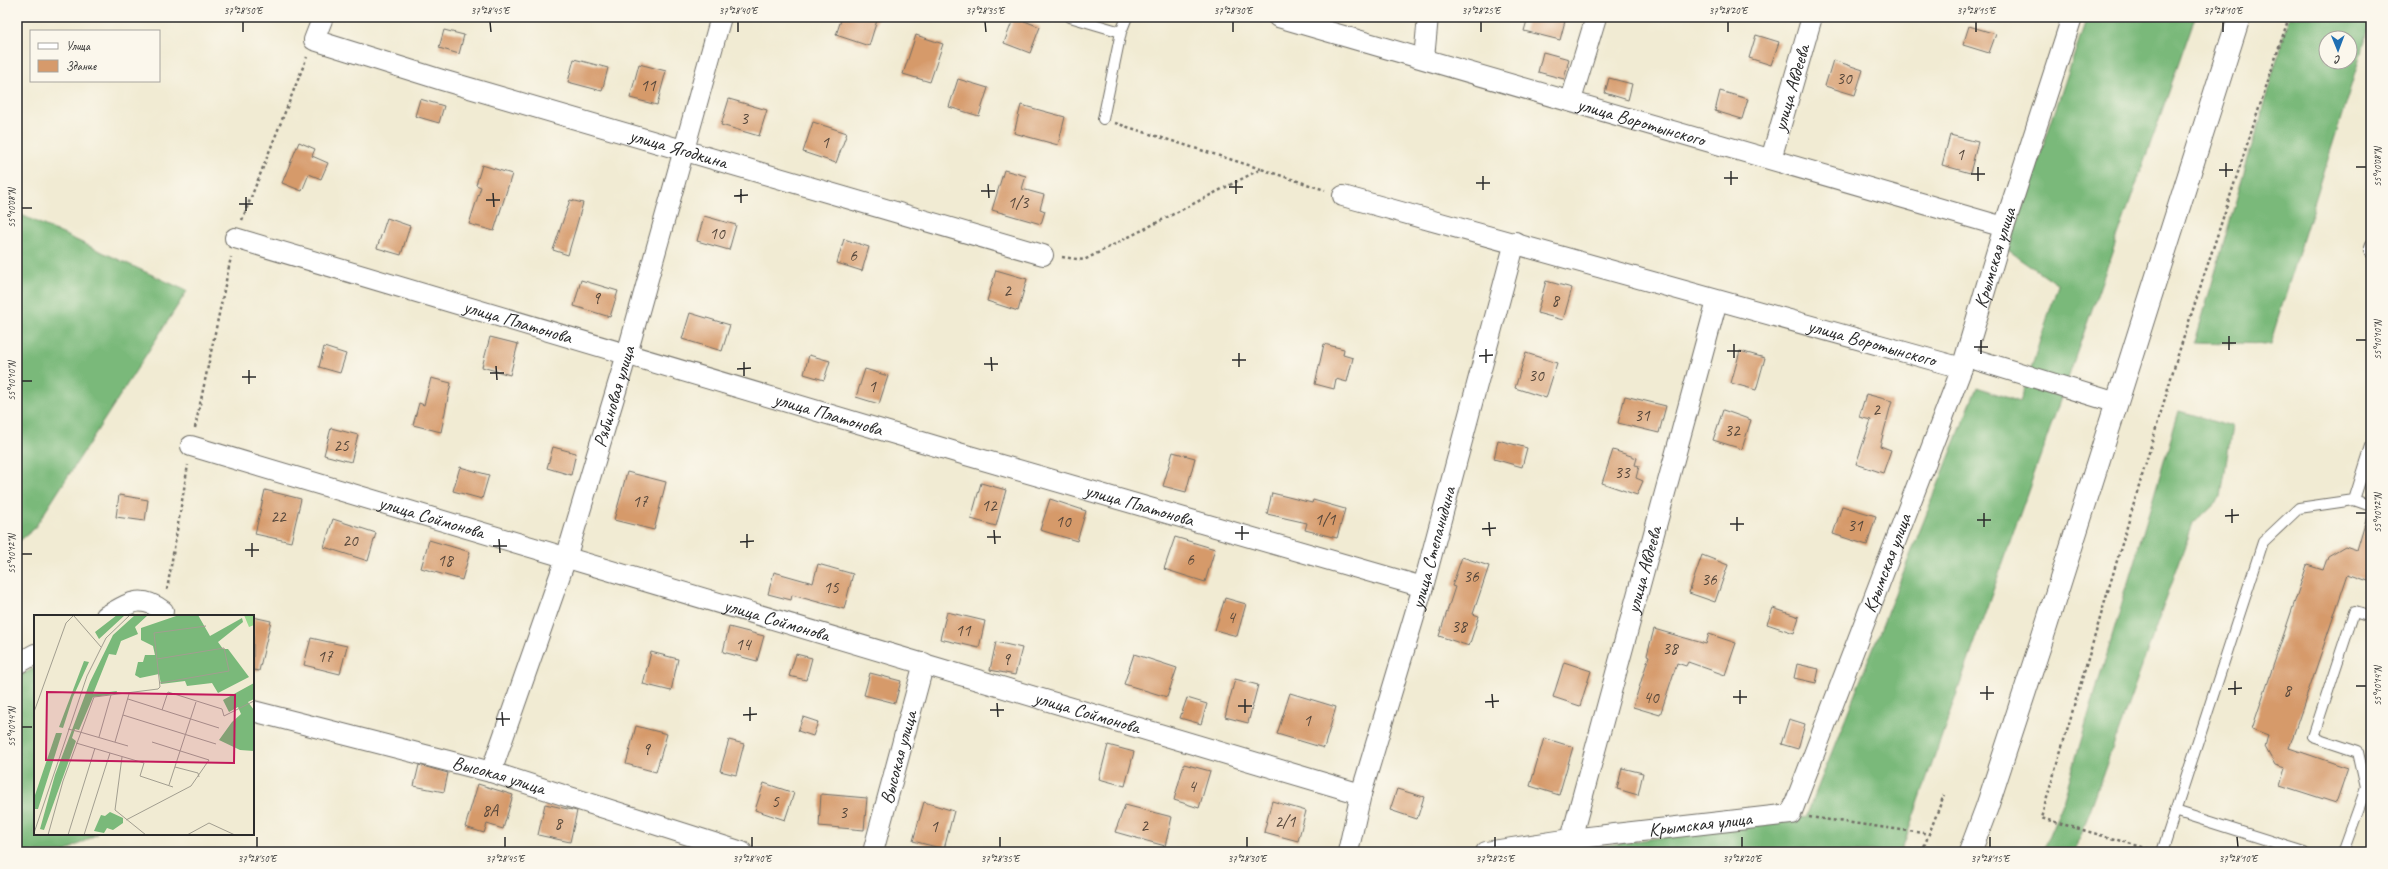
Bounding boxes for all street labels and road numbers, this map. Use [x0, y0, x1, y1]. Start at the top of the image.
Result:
street label: улица Авдеева [1767, 40, 1816, 135]
street label: улица Воротынского [1574, 92, 1710, 153]
street label: улица Ягодкина [626, 123, 732, 175]
street label: Крымская улица [1969, 203, 2022, 311]
street label: улица Платонова [460, 294, 576, 350]
street label: улица Воротынского [1804, 314, 1941, 373]
street label: Рябиновая улица [588, 342, 641, 450]
street label: улица Платонова [770, 386, 887, 442]
street label: улица Платонова [1081, 478, 1198, 533]
street label: улица Степанидина [1405, 483, 1462, 613]
street label: улица Соймонова [375, 490, 489, 545]
street label: Крымская улица [1857, 509, 1917, 616]
street label: улица Авдеева [1621, 522, 1668, 617]
street label: улица Соймонова [720, 593, 834, 648]
street label: улица Соймонова [1031, 685, 1145, 740]
street label: Высокая улица [875, 706, 923, 807]
street label: Высокая улица [450, 751, 550, 801]
street label: Крымская улица [1647, 806, 1754, 842]

